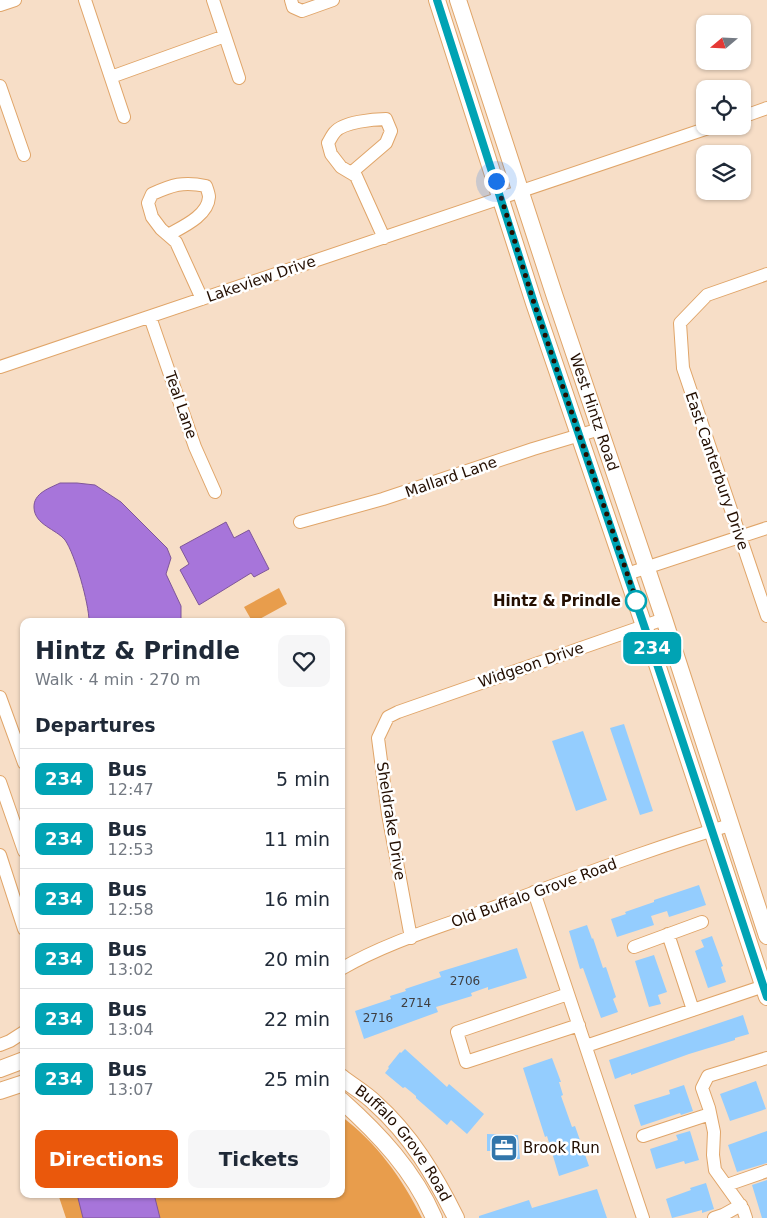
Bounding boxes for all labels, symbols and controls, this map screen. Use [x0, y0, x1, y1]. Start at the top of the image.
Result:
north arrow [696, 15, 751, 70]
map controls [696, 15, 751, 200]
button: locate [696, 80, 751, 135]
button: layers [696, 145, 751, 200]
your location [484, 169, 509, 194]
street label: Lakeview Drive [204, 252, 318, 306]
street label: West Hintz Road [566, 351, 622, 473]
street label: Teal Lane [161, 368, 201, 441]
street label: East Canterbury Drive [681, 389, 753, 553]
street label: Mallard Lane [403, 453, 499, 501]
marker: Hintz & Prindle [625, 590, 647, 612]
place label: Hintz & Prindle [493, 592, 621, 610]
line badge: 234 [623, 632, 681, 664]
button: heart [278, 635, 330, 687]
text: Hintz & Prindle [35, 637, 240, 665]
text: 234 [633, 637, 671, 658]
street label: Widgeon Drive [476, 639, 586, 691]
text: Walk · 4 min · 270 m [35, 670, 200, 689]
text: Departures [35, 714, 156, 736]
text: Bus [108, 758, 147, 780]
street label: Sheldrake Drive [373, 761, 409, 881]
text: 234 [45, 768, 83, 789]
text: 5 min [276, 768, 330, 790]
text: 12:47 [108, 780, 154, 799]
text: Bus [108, 818, 147, 840]
text: 234 [45, 828, 83, 849]
text: 11 min [264, 828, 330, 850]
text: 12:53 [108, 840, 154, 859]
street label: Old Buffalo Grove Road [449, 855, 619, 931]
text: Bus [108, 878, 147, 900]
text: 234 [45, 888, 83, 909]
text: 16 min [264, 888, 330, 910]
text: 12:58 [108, 900, 154, 919]
text: Bus [108, 938, 147, 960]
text: 234 [45, 948, 83, 969]
text: 20 min [264, 948, 330, 970]
text: 13:02 [108, 960, 154, 979]
house number: 2706 [450, 974, 480, 988]
house number: 2714 [401, 996, 431, 1010]
text: Bus [108, 998, 147, 1020]
text: 234 [45, 1008, 83, 1029]
text: 22 min [264, 1008, 330, 1030]
house number: 2716 [363, 1011, 393, 1025]
text: 13:04 [108, 1020, 154, 1039]
text: Bus [108, 1058, 147, 1080]
text: 234 [45, 1068, 83, 1089]
text: 25 min [264, 1068, 330, 1090]
text: 13:07 [108, 1080, 154, 1099]
street label: Buffalo Grove Road [352, 1081, 455, 1204]
button: Directions [35, 1130, 178, 1188]
button: Tickets [188, 1130, 330, 1188]
office icon: Brook Run [489, 1133, 519, 1163]
place label: Brook Run [523, 1139, 600, 1157]

